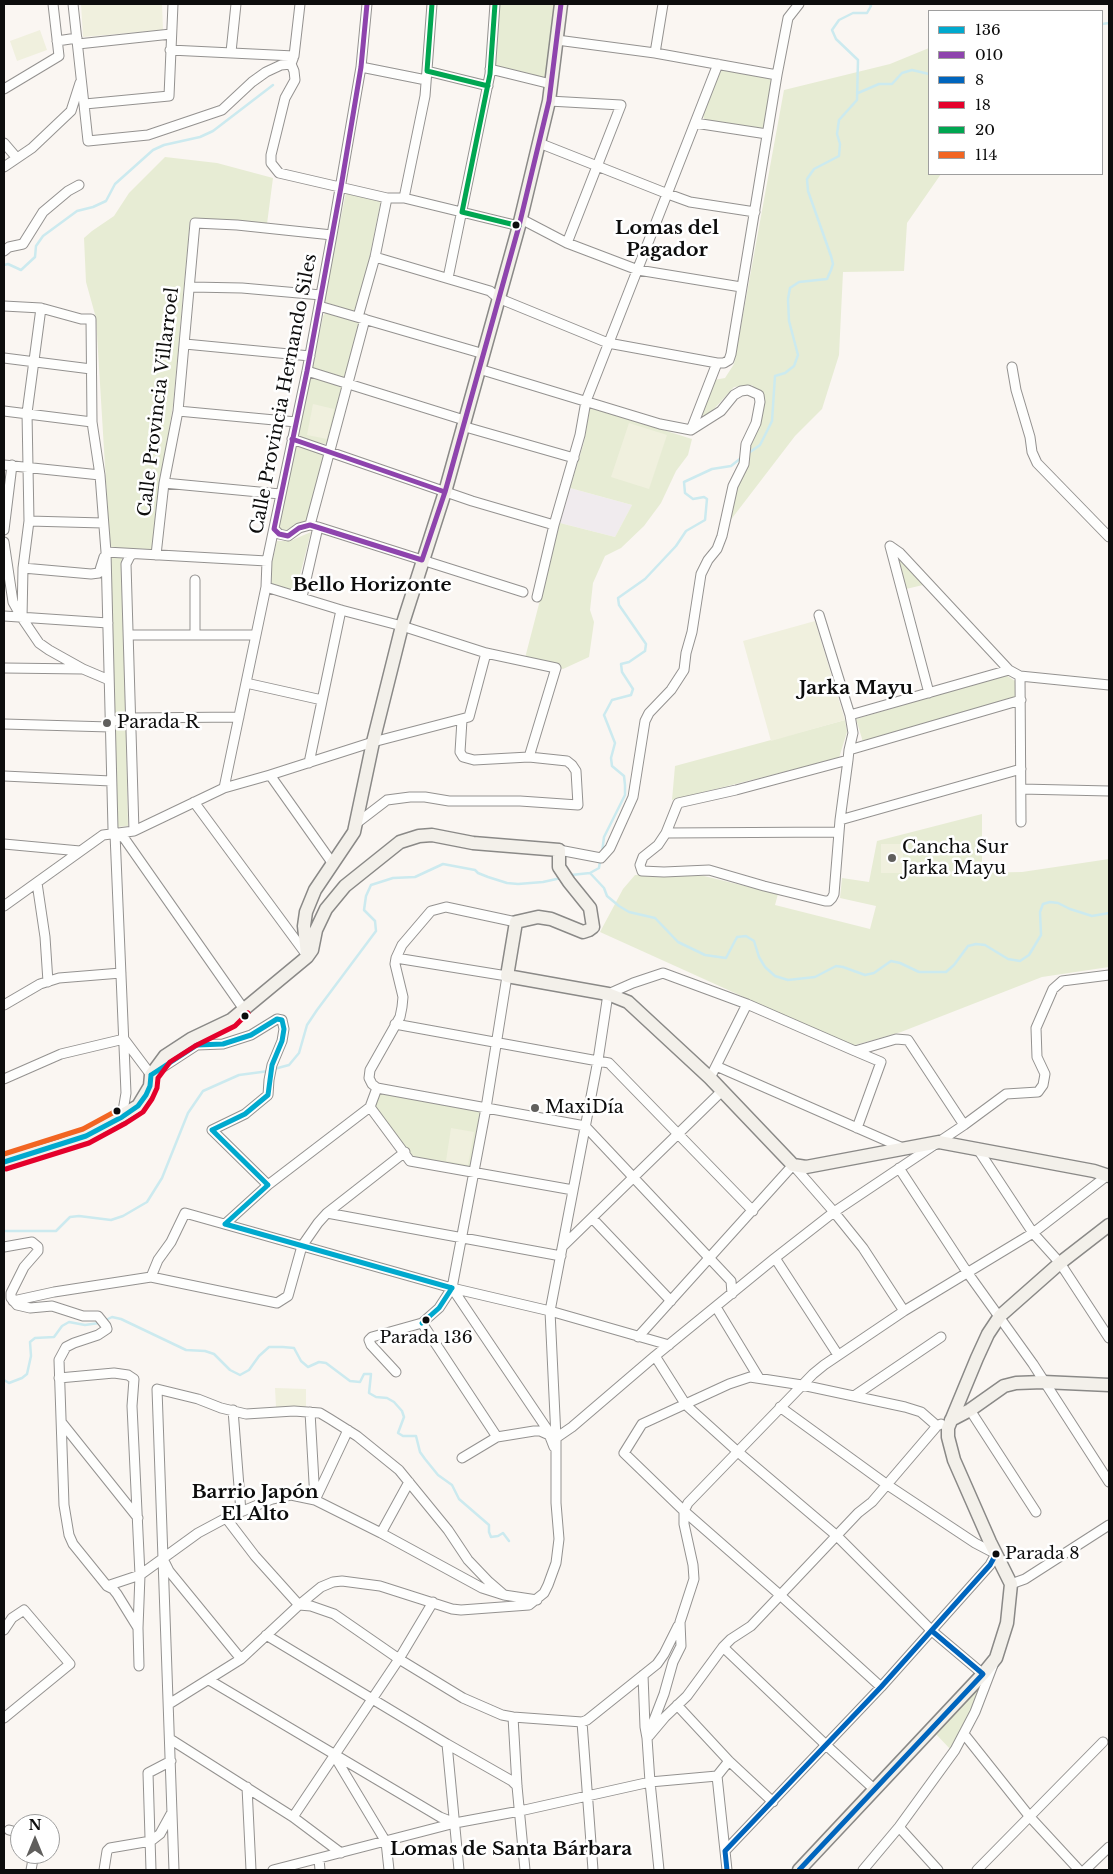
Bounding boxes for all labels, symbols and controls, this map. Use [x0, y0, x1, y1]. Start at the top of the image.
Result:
legend [928, 10, 1103, 175]
text: 136 [975, 20, 1001, 39]
text: 010 [975, 45, 1003, 64]
text: 8 [975, 70, 984, 89]
text: 18 [975, 95, 991, 114]
text: 20 [975, 120, 995, 139]
text: 114 [975, 145, 997, 164]
district label: Lomas del Pagador [615, 218, 719, 262]
unlabelled marker [511, 220, 521, 230]
street label: Calle Provincia Hernando Siles [246, 252, 322, 536]
street label: Calle Provincia Villarroel [134, 286, 184, 518]
district label: Bello Horizonte [292, 575, 452, 597]
district label: Jarka Mayu [799, 678, 913, 700]
place label: Parada R [117, 712, 199, 734]
marker: Parada R [101, 717, 113, 729]
place label: Cancha Sur Jarka Mayu [902, 837, 1008, 880]
marker: Cancha Sur Jarka Mayu [886, 852, 898, 864]
unlabelled marker [240, 1011, 250, 1021]
place label: MaxiDía [545, 1097, 624, 1119]
marker: MaxiDía [529, 1102, 541, 1114]
unlabelled marker [112, 1106, 122, 1116]
marker: Parada 136 [421, 1315, 431, 1325]
place label: Parada 136 [379, 1328, 473, 1348]
district label: Barrio Japón El Alto [191, 1482, 319, 1526]
place label: Parada 8 [1005, 1544, 1079, 1564]
marker: Parada 8 [991, 1549, 1001, 1559]
north arrow [10, 1814, 60, 1864]
text: N [28, 1816, 42, 1834]
district label: Lomas de Santa Bárbara [390, 1839, 632, 1861]

